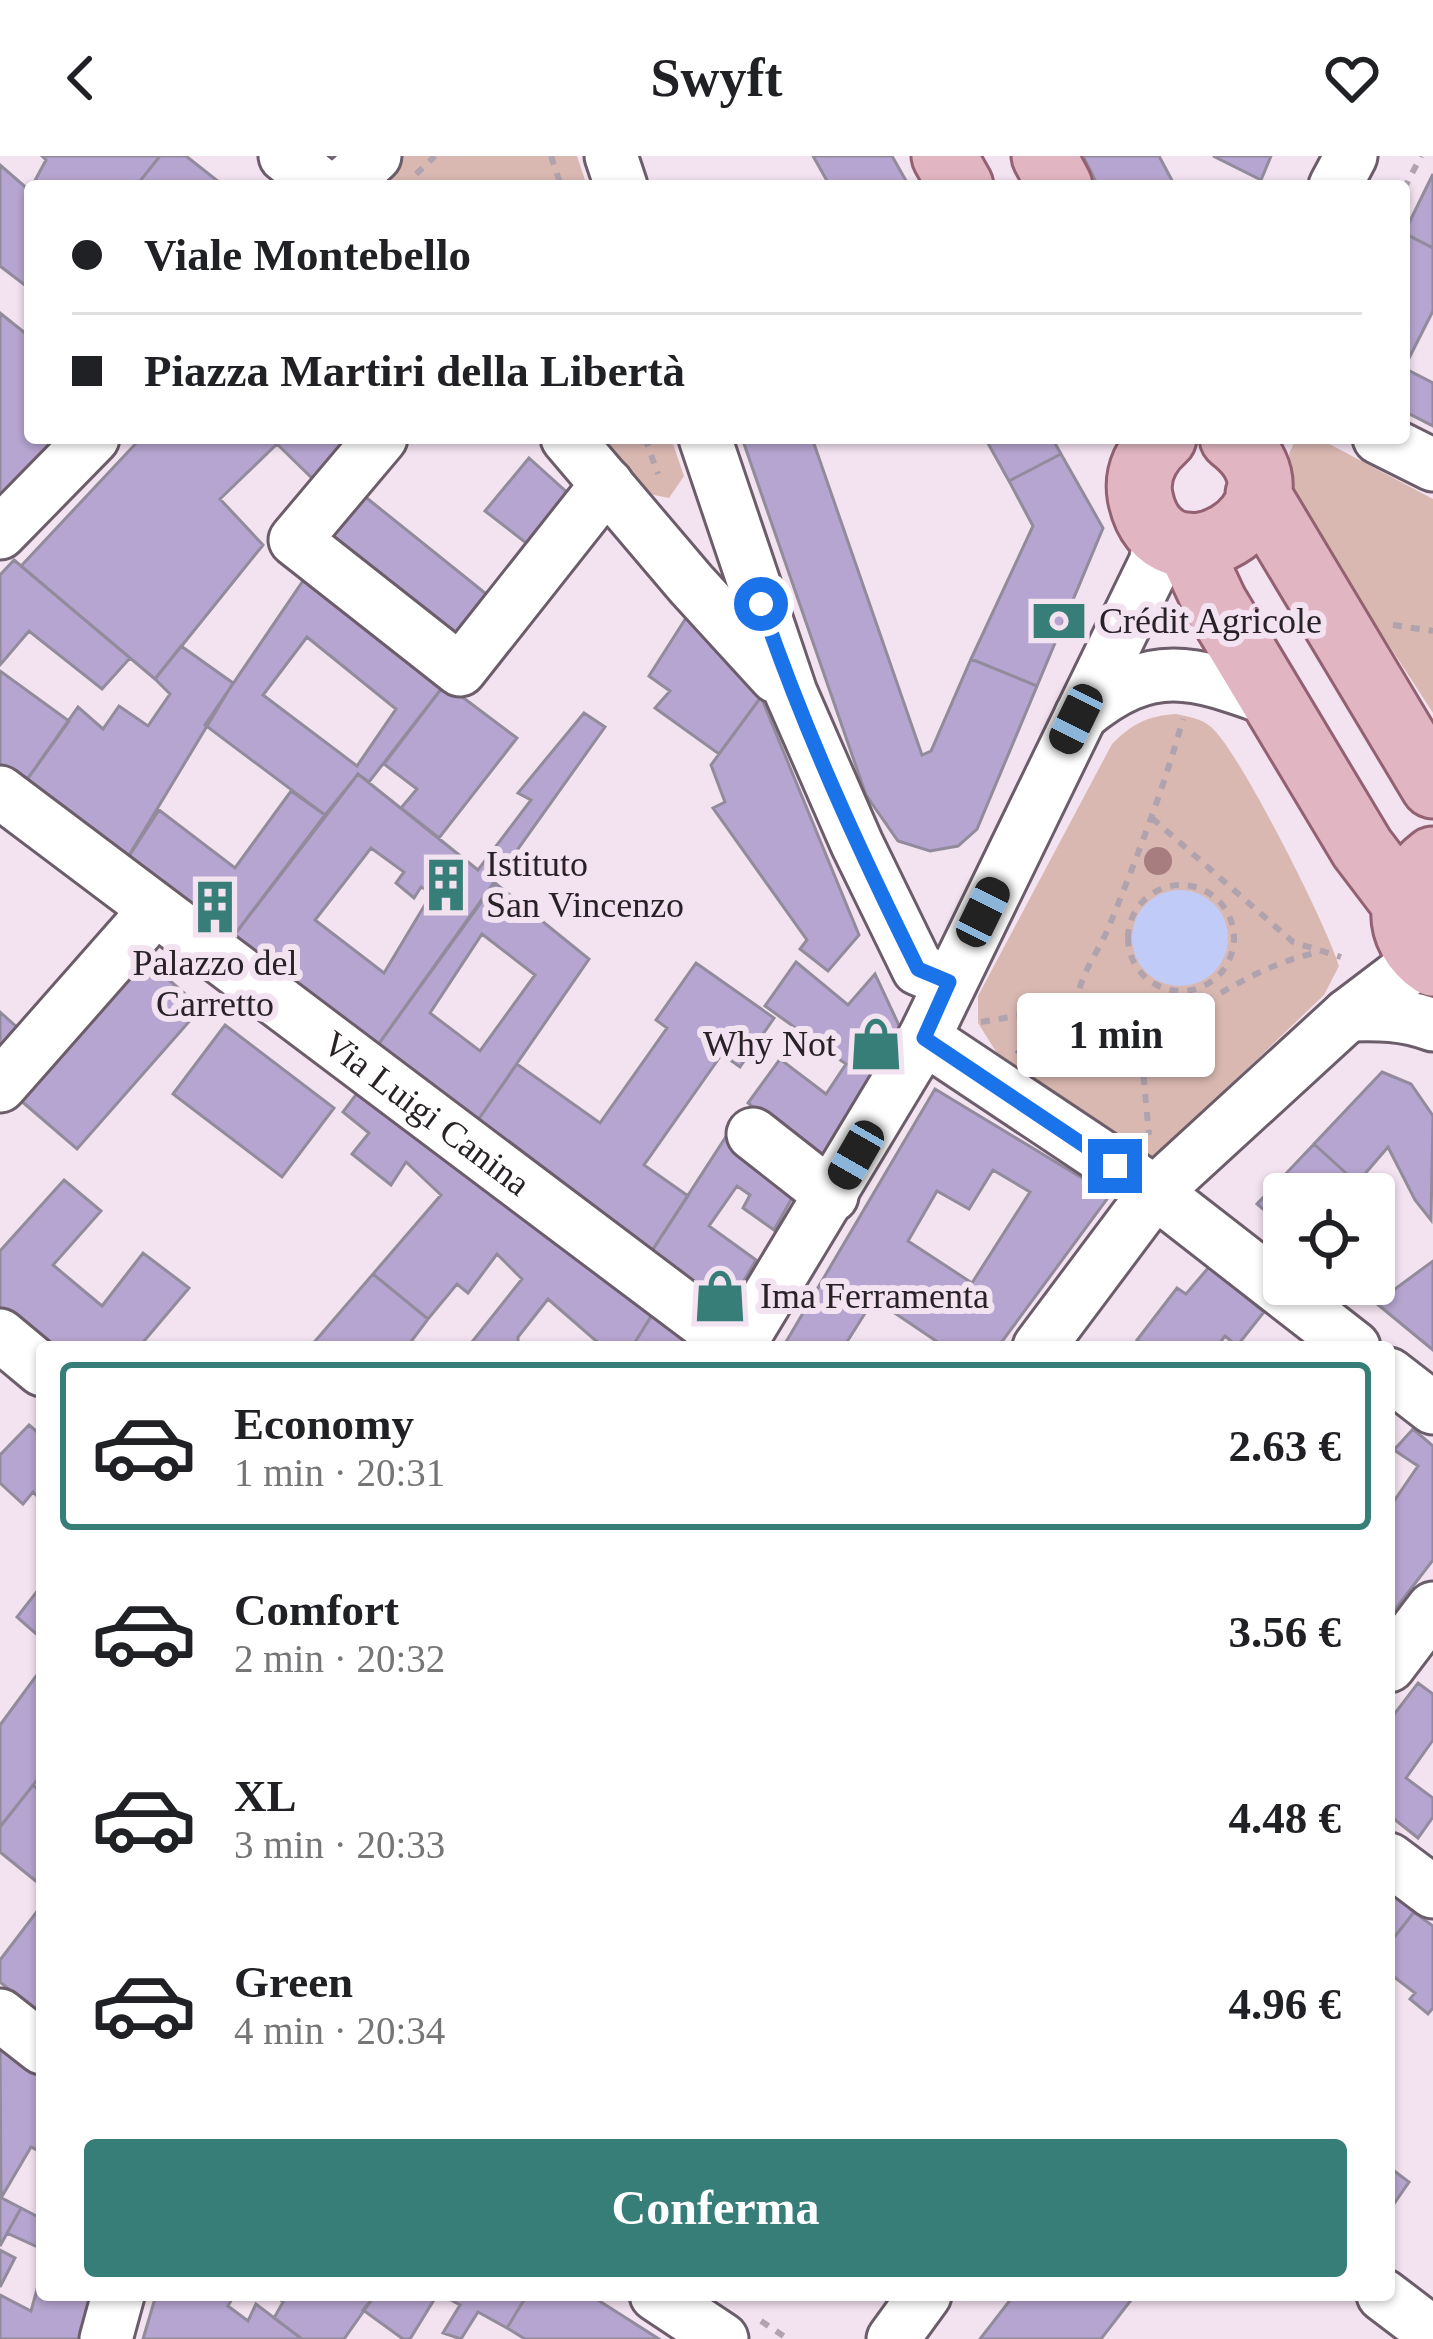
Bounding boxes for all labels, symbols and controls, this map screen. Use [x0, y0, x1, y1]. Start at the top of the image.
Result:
icon: back [48, 45, 114, 111]
icon: heart [1319, 45, 1385, 111]
text: Swyft [651, 48, 783, 108]
text: Viale Montebello [144, 230, 471, 280]
text: Piazza Martiri della Libertà [144, 346, 685, 396]
route start [734, 577, 788, 631]
bank icon: Crédit Agricole [1030, 592, 1088, 650]
place label: Crédit Agricole [1099, 601, 1322, 641]
car [1044, 679, 1108, 759]
place label: Istituto San Vincenzo [486, 844, 684, 925]
building icon: Istituto San Vincenzo [417, 856, 475, 914]
car [951, 872, 1015, 952]
building icon: Palazzo del Carretto [186, 878, 244, 936]
place label: Palazzo del Carretto [133, 943, 297, 1024]
callout: 1 min [1016, 992, 1214, 1076]
text: 1 min [1069, 1013, 1163, 1056]
shop icon: Why Not [847, 1015, 905, 1073]
street label: Via Luigi Canina [316, 1023, 538, 1204]
place label: Why Not [703, 1024, 836, 1064]
car [822, 1115, 890, 1195]
route end [1088, 1139, 1142, 1193]
map controls [1263, 1173, 1395, 1305]
button: locate [1263, 1173, 1395, 1305]
shop icon: Ima Ferramenta [691, 1267, 749, 1325]
place label: Ima Ferramenta [760, 1276, 989, 1316]
icon: car [90, 1392, 198, 1500]
text: Economy [234, 1399, 414, 1449]
text: 2.63 € [1229, 1421, 1341, 1471]
text: 1 min · 20:31 [234, 1451, 445, 1494]
icon: car [90, 1578, 198, 1686]
text: Comfort [234, 1585, 399, 1635]
text: 3.56 € [1229, 1607, 1341, 1657]
text: 2 min · 20:32 [234, 1637, 445, 1680]
icon: car [90, 1764, 198, 1872]
text: XL [234, 1771, 297, 1821]
text: 4.48 € [1229, 1793, 1341, 1843]
text: 3 min · 20:33 [234, 1823, 445, 1866]
icon: car [90, 1950, 198, 2058]
text: Green [234, 1957, 353, 2007]
text: 4.96 € [1229, 1979, 1341, 2029]
text: 4 min · 20:34 [234, 2009, 445, 2052]
button: Conferma [84, 2139, 1347, 2277]

